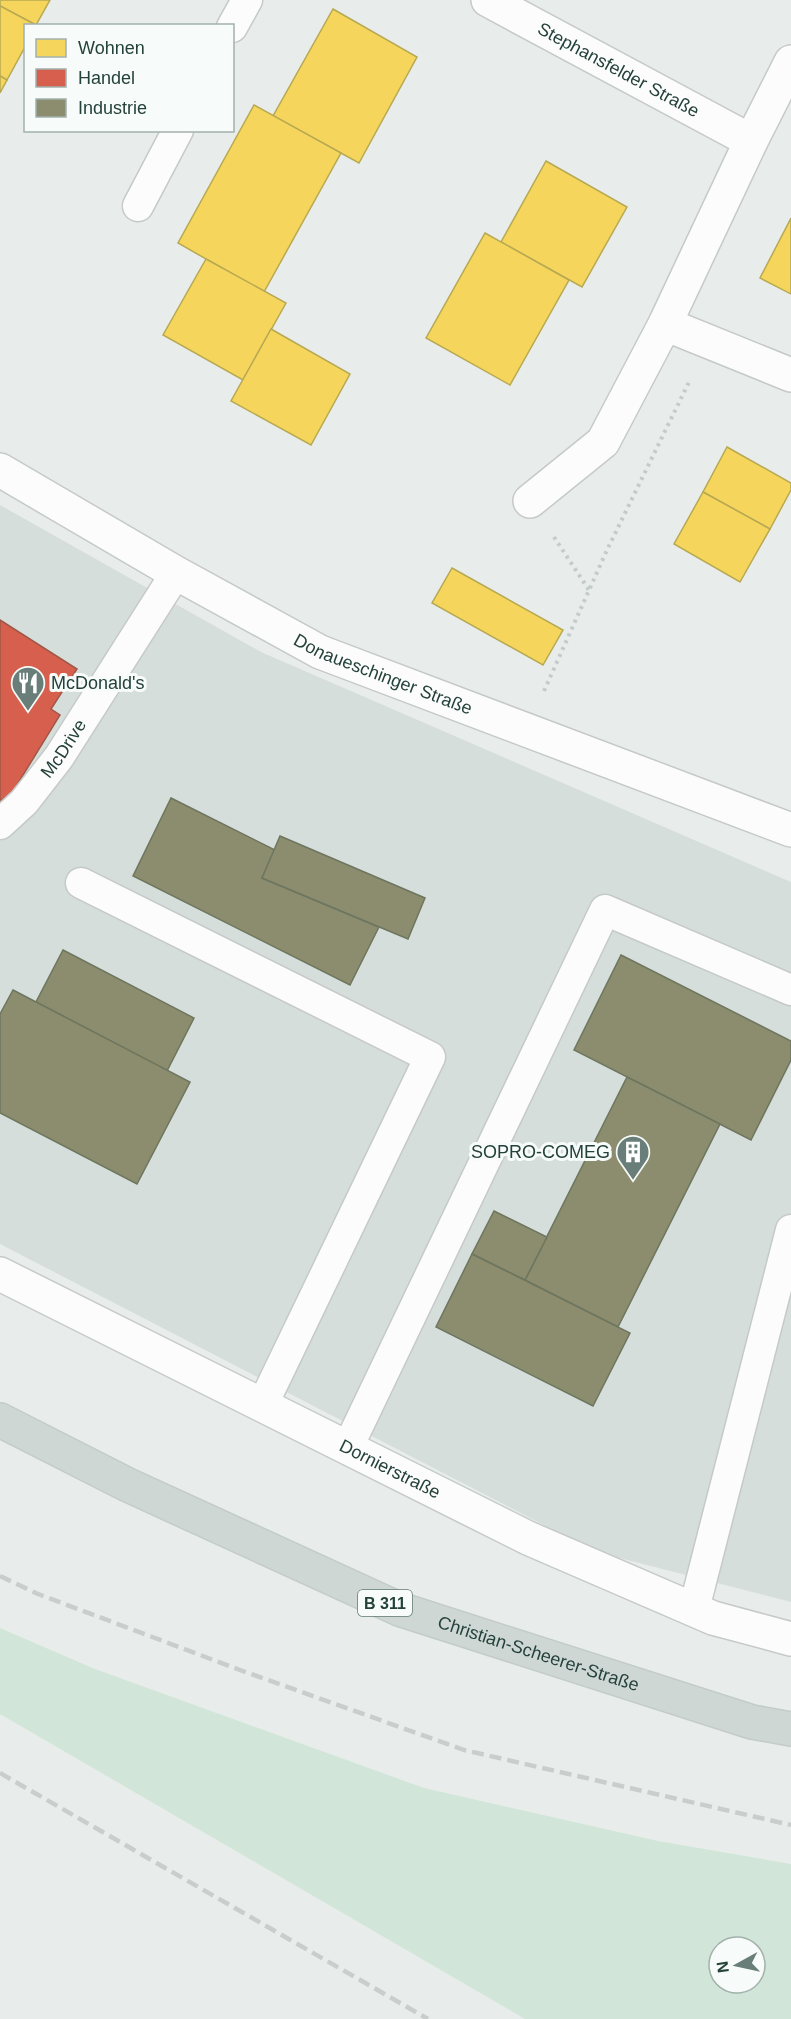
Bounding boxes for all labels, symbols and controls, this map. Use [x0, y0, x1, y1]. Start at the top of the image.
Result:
street label: Stephansfelder Straße [534, 19, 703, 121]
legend [24, 24, 234, 132]
text: Wohnen [78, 38, 145, 58]
text: Handel [78, 68, 135, 88]
text: Industrie [78, 98, 147, 118]
street label: Donaueschinger Straße [290, 630, 475, 719]
restaurant icon: McDonald's [10, 665, 46, 712]
place label: McDonald's [51, 673, 144, 693]
street label: McDrive [37, 716, 90, 782]
building icon: SOPRO-COMEG [615, 1134, 651, 1181]
place label: SOPRO-COMEG [471, 1142, 610, 1162]
street label: Dornierstraße [336, 1435, 444, 1503]
road number: B 311 [358, 1590, 412, 1616]
street label: Christian-Scheerer-Straße [435, 1612, 642, 1695]
north arrow [707, 1935, 767, 1995]
text: N [713, 1960, 732, 1974]

